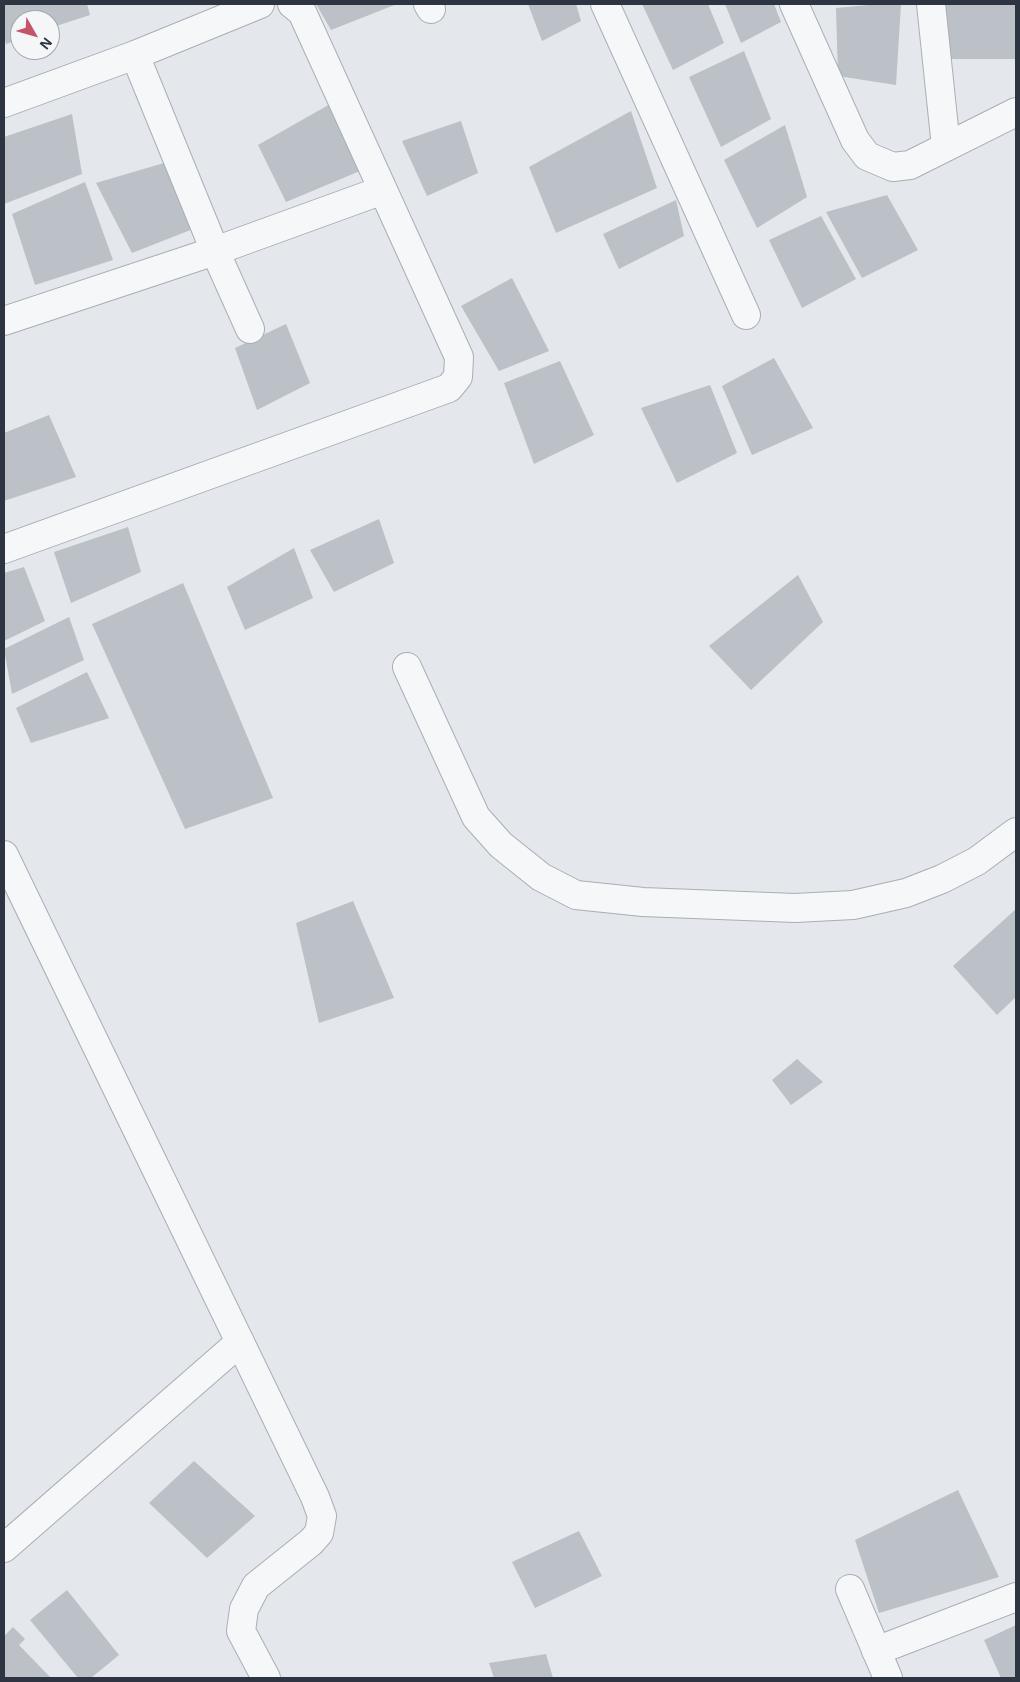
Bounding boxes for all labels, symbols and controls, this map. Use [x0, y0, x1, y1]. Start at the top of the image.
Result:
north arrow [10, 10, 60, 60]
text: N [37, 35, 55, 53]

